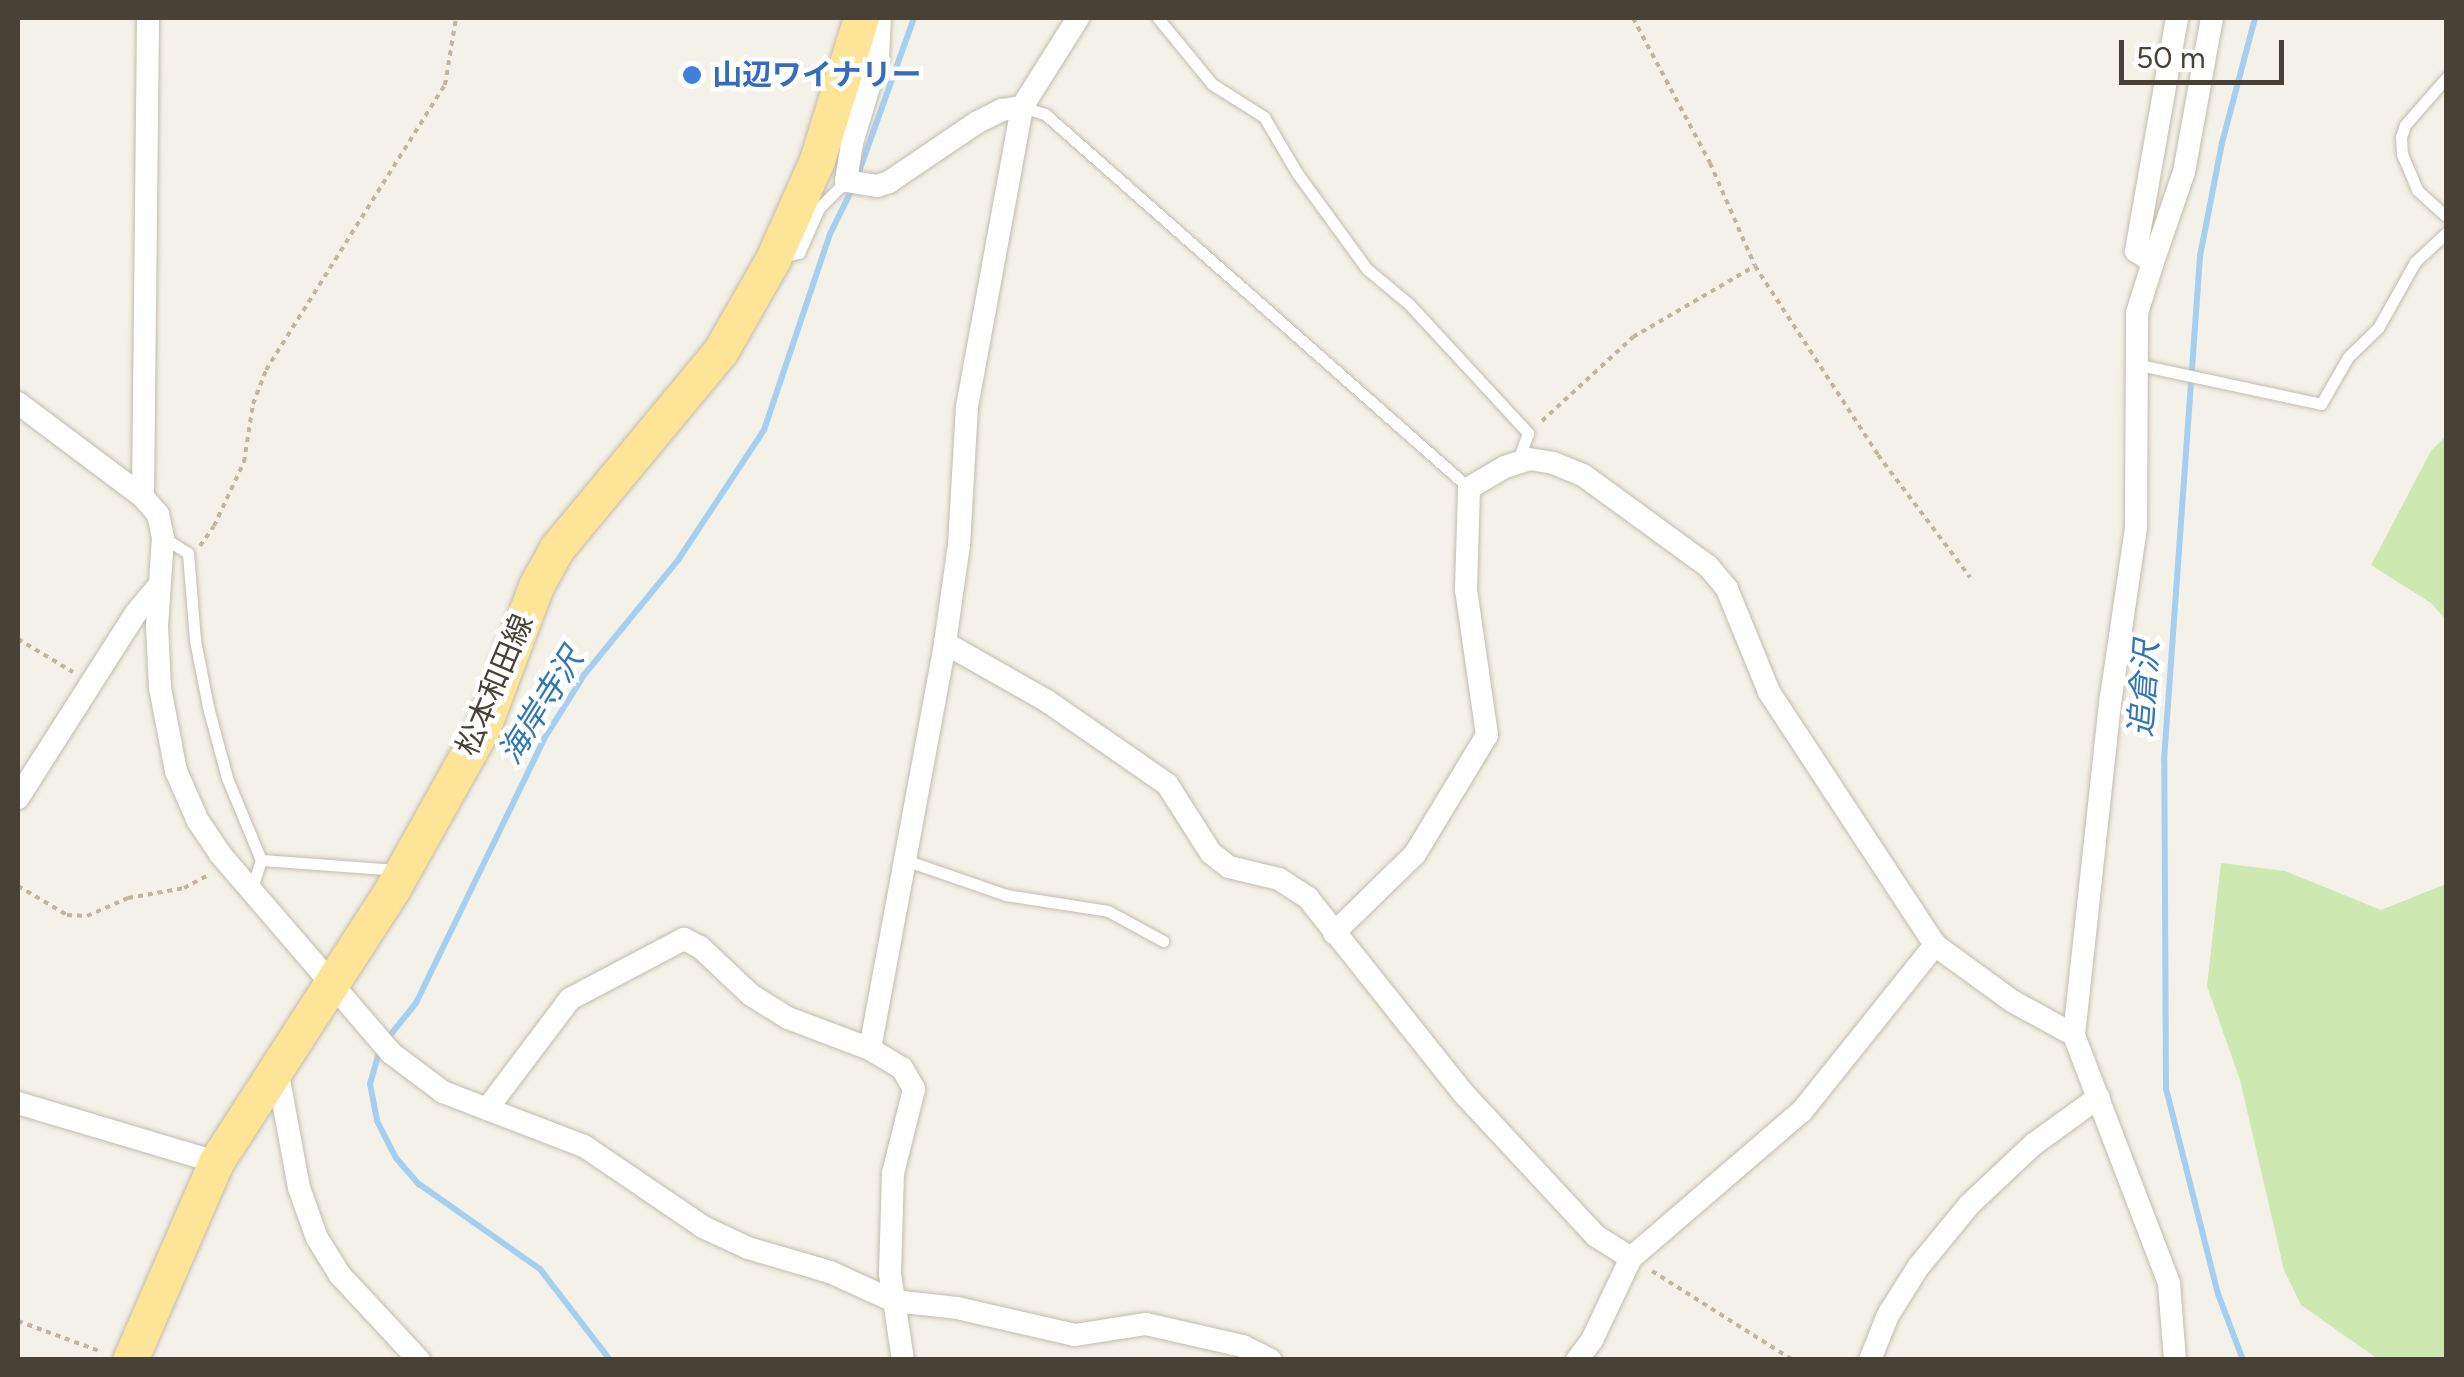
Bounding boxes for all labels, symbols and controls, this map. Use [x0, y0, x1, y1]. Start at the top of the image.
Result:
scale bar [2124, 20, 2289, 82]
text: 50 m [2136, 39, 2205, 76]
place label: 山辺ワイナリー [712, 57, 922, 93]
marker: 山辺ワイナリー [681, 64, 703, 86]
street label: 松本和田線 [449, 609, 541, 761]
water label: 追倉沢 [2121, 640, 2167, 738]
water label: 海岸寺沢 [491, 642, 591, 770]

